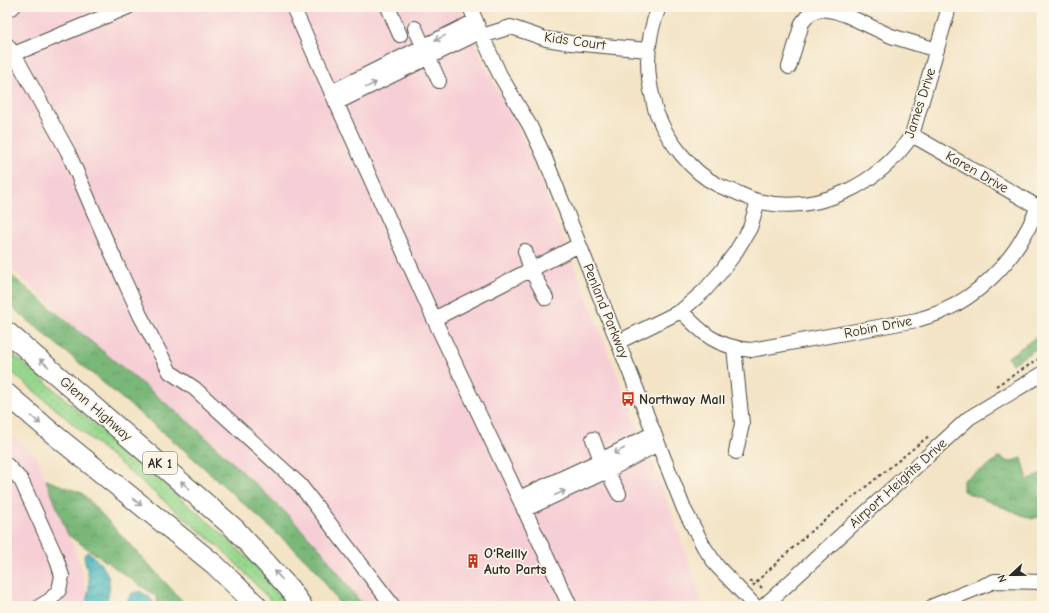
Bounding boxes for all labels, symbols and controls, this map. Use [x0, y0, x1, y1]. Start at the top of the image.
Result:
street label: Kids Court [543, 28, 608, 54]
one-way arrow [435, 35, 447, 42]
street label: James Drive [901, 66, 939, 140]
one-way arrow [365, 81, 377, 89]
street label: Karen Drive [942, 147, 1012, 197]
street label: Penland Parkway [579, 261, 633, 361]
street label: Robin Drive [843, 312, 913, 342]
one-way arrow [39, 359, 49, 368]
street label: Glenn Highway [56, 373, 136, 445]
bus stop icon: Northway Mall [620, 391, 636, 407]
place label: Northway Mall [639, 391, 725, 408]
one-way arrow [31, 415, 42, 424]
street label: Airport Heights Drive [846, 435, 950, 531]
one-way arrow [614, 447, 626, 455]
road number: AK 1 [143, 452, 177, 474]
one-way arrow [180, 480, 190, 489]
one-way arrow [553, 489, 565, 496]
one-way arrow [131, 498, 142, 507]
place label: O'Reilly Auto Parts [484, 545, 547, 578]
building icon: O'Reilly Auto Parts [465, 553, 481, 569]
north arrow [991, 555, 1031, 595]
one-way arrow [273, 570, 282, 581]
text: N [995, 573, 1010, 584]

